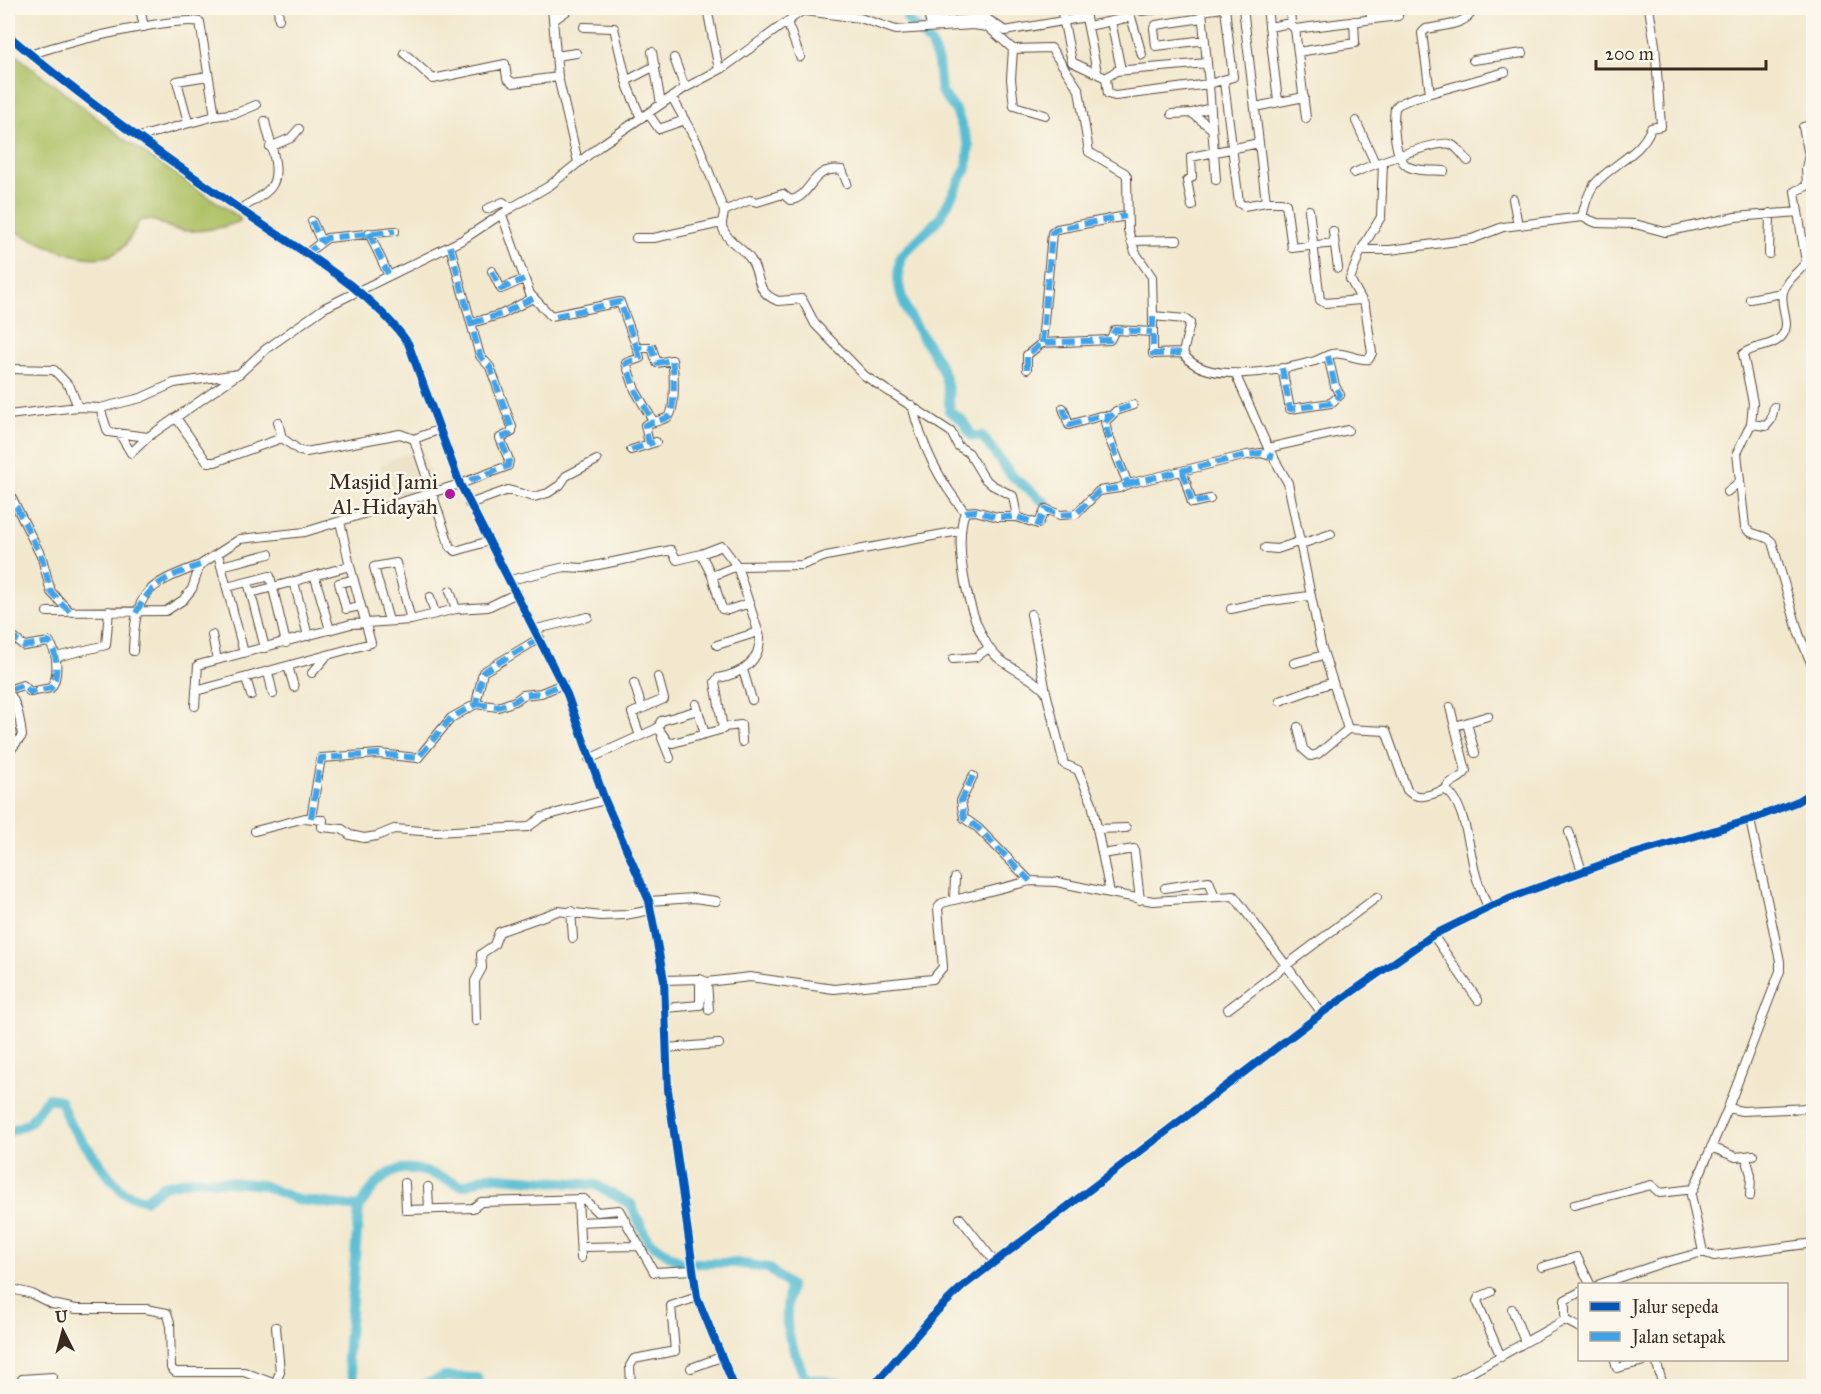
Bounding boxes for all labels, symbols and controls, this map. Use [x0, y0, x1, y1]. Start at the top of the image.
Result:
scale bar [1596, 33, 1766, 71]
text: 200 m [1605, 43, 1654, 65]
place label: Masjid Jami Al-Hidayah [329, 468, 438, 520]
marker: Masjid Jami Al-Hidayah [443, 487, 457, 501]
legend [1578, 1283, 1788, 1361]
text: Jalur sepeda [1630, 1296, 1719, 1319]
north arrow [33, 1301, 93, 1361]
text: U [54, 1306, 69, 1327]
text: Jalan setapak [1630, 1326, 1726, 1349]

